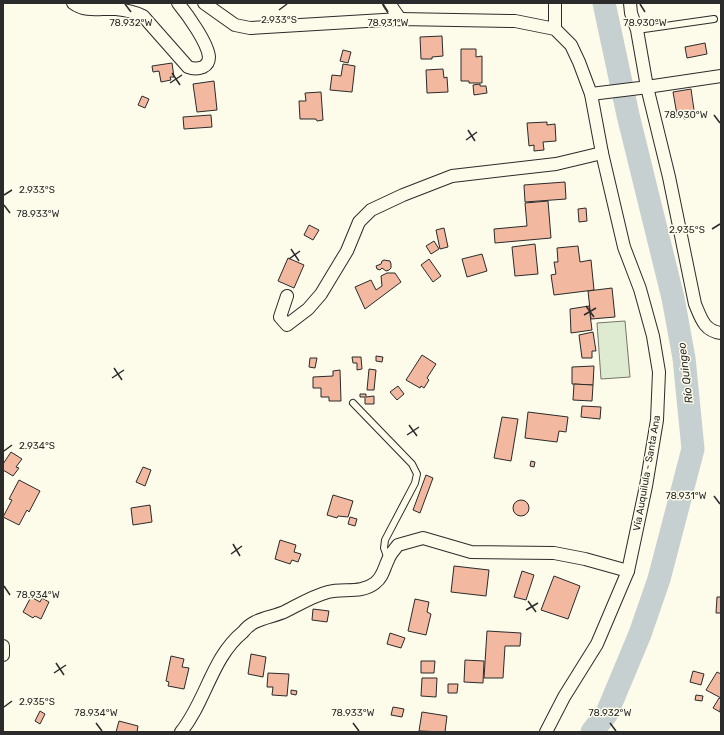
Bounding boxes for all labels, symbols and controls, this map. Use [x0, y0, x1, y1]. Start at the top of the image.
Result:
text: 2.933°S [261, 14, 297, 26]
text: 78.932°W [109, 17, 153, 29]
text: 78.931°W [367, 17, 409, 29]
text: 78.930°W [623, 17, 667, 29]
text: 78.930°W [664, 109, 708, 121]
text: 2.933°S [19, 184, 55, 196]
text: 78.933°W [16, 208, 60, 220]
text: 2.935°S [669, 224, 705, 236]
water label: Río Quingeo [675, 342, 696, 404]
street label: Vía Auquilula - Santa Ana [631, 414, 663, 532]
text: 2.934°S [19, 440, 55, 452]
text: 78.931°W [665, 490, 707, 502]
text: 78.934°W [16, 589, 60, 601]
text: 2.935°S [19, 696, 55, 708]
text: 78.934°W [74, 707, 118, 719]
text: 78.933°W [331, 707, 375, 719]
text: 78.932°W [588, 707, 632, 719]

